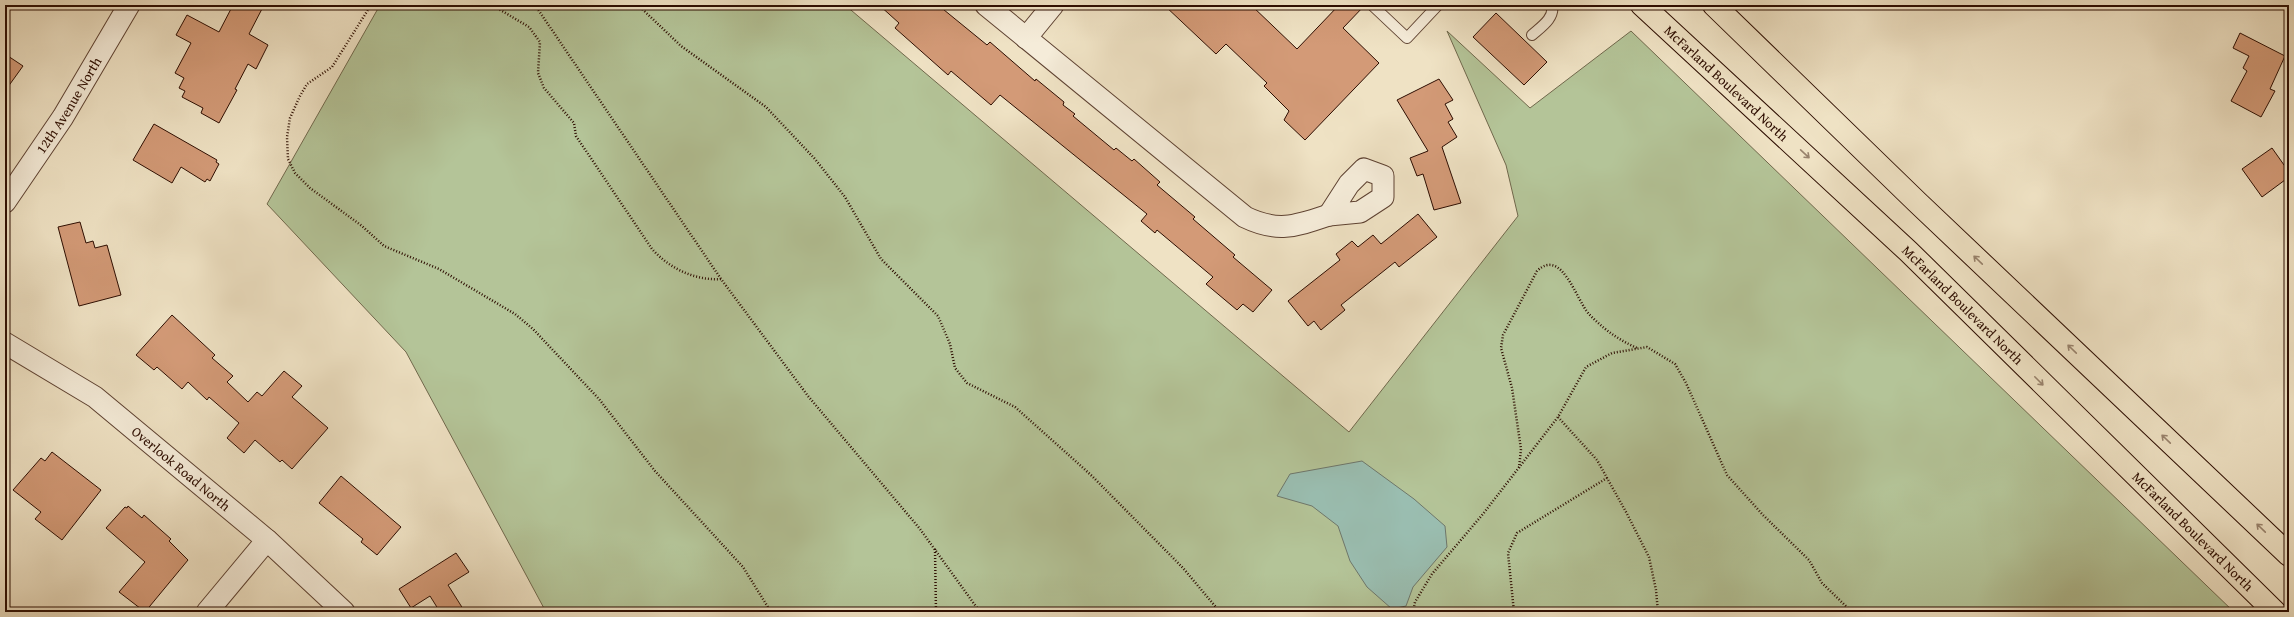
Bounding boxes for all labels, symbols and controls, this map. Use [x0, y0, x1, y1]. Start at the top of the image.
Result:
street label: McFarland Boulevard North [1660, 20, 1793, 146]
street label: 12th Avenue North [31, 53, 106, 157]
one-way arrow [1800, 150, 1810, 159]
street label: McFarland Boulevard North [1898, 240, 2028, 369]
one-way arrow [1973, 255, 1983, 264]
one-way arrow [2067, 344, 2077, 354]
one-way arrow [2034, 376, 2044, 386]
street label: Overlook Road North [127, 422, 235, 516]
one-way arrow [2161, 434, 2171, 443]
street label: McFarland Boulevard North [2128, 467, 2258, 596]
one-way arrow [2256, 523, 2266, 533]

